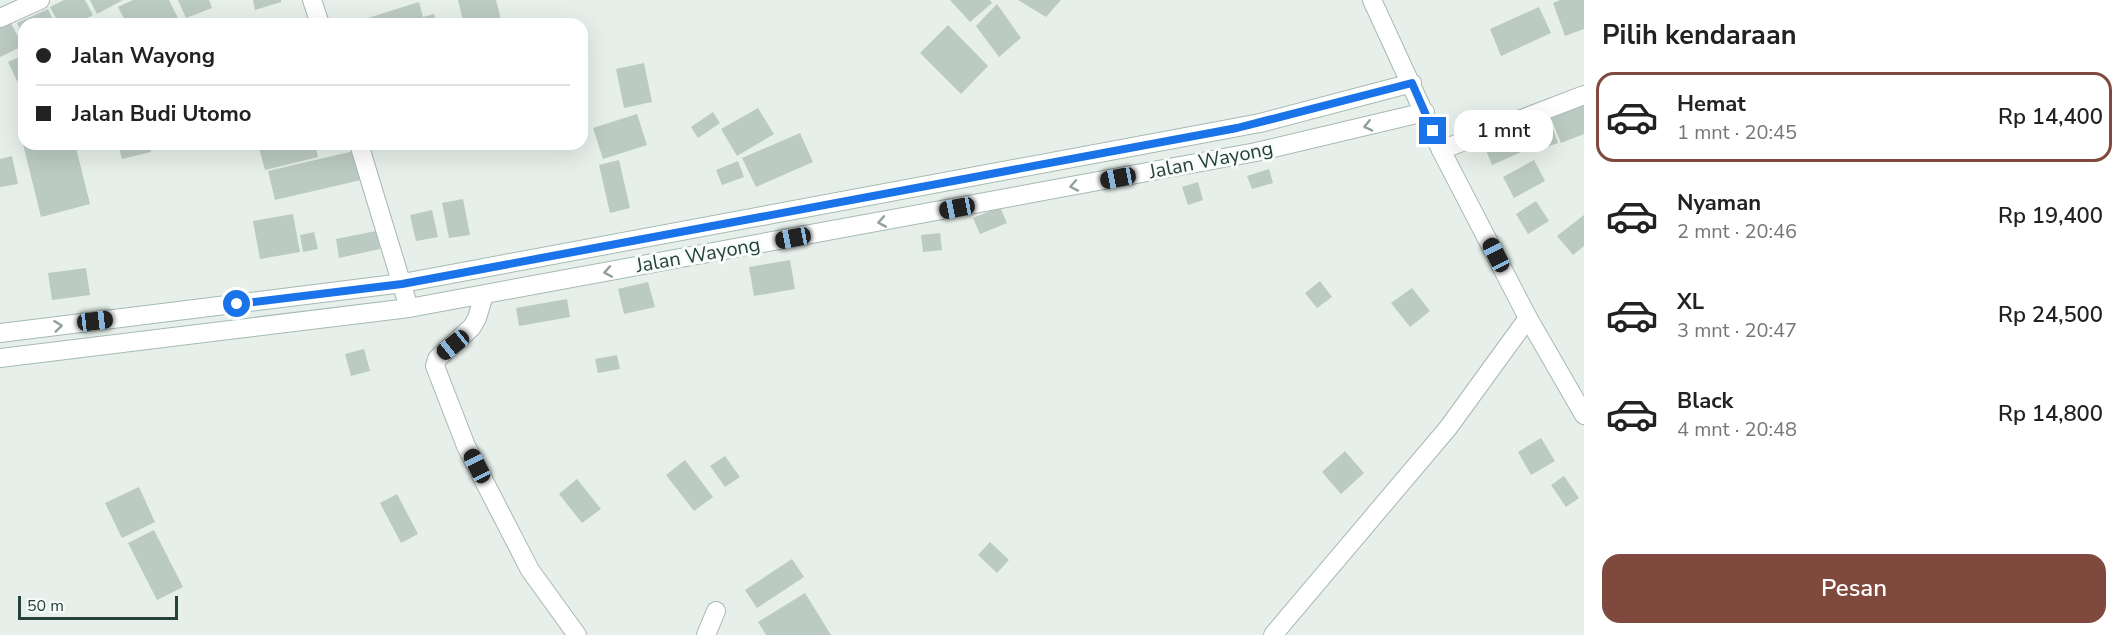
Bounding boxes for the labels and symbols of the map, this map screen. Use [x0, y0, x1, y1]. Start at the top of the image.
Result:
callout: 1 mnt [1454, 110, 1553, 152]
route end [1419, 117, 1446, 144]
one-way arrow [1363, 118, 1373, 131]
street label: Jalan Wayong [1146, 135, 1275, 185]
car [1099, 166, 1137, 190]
one-way arrow [1069, 179, 1079, 192]
car [938, 196, 976, 220]
one-way arrow [878, 215, 888, 228]
car [774, 226, 812, 250]
street label: Jalan Wayong [633, 231, 762, 279]
car [1480, 235, 1512, 275]
one-way arrow [603, 265, 613, 278]
route start [223, 290, 250, 317]
car [76, 310, 114, 332]
one-way arrow [53, 320, 63, 332]
car [433, 327, 473, 363]
car [461, 446, 493, 486]
scale bar [18, 593, 178, 620]

